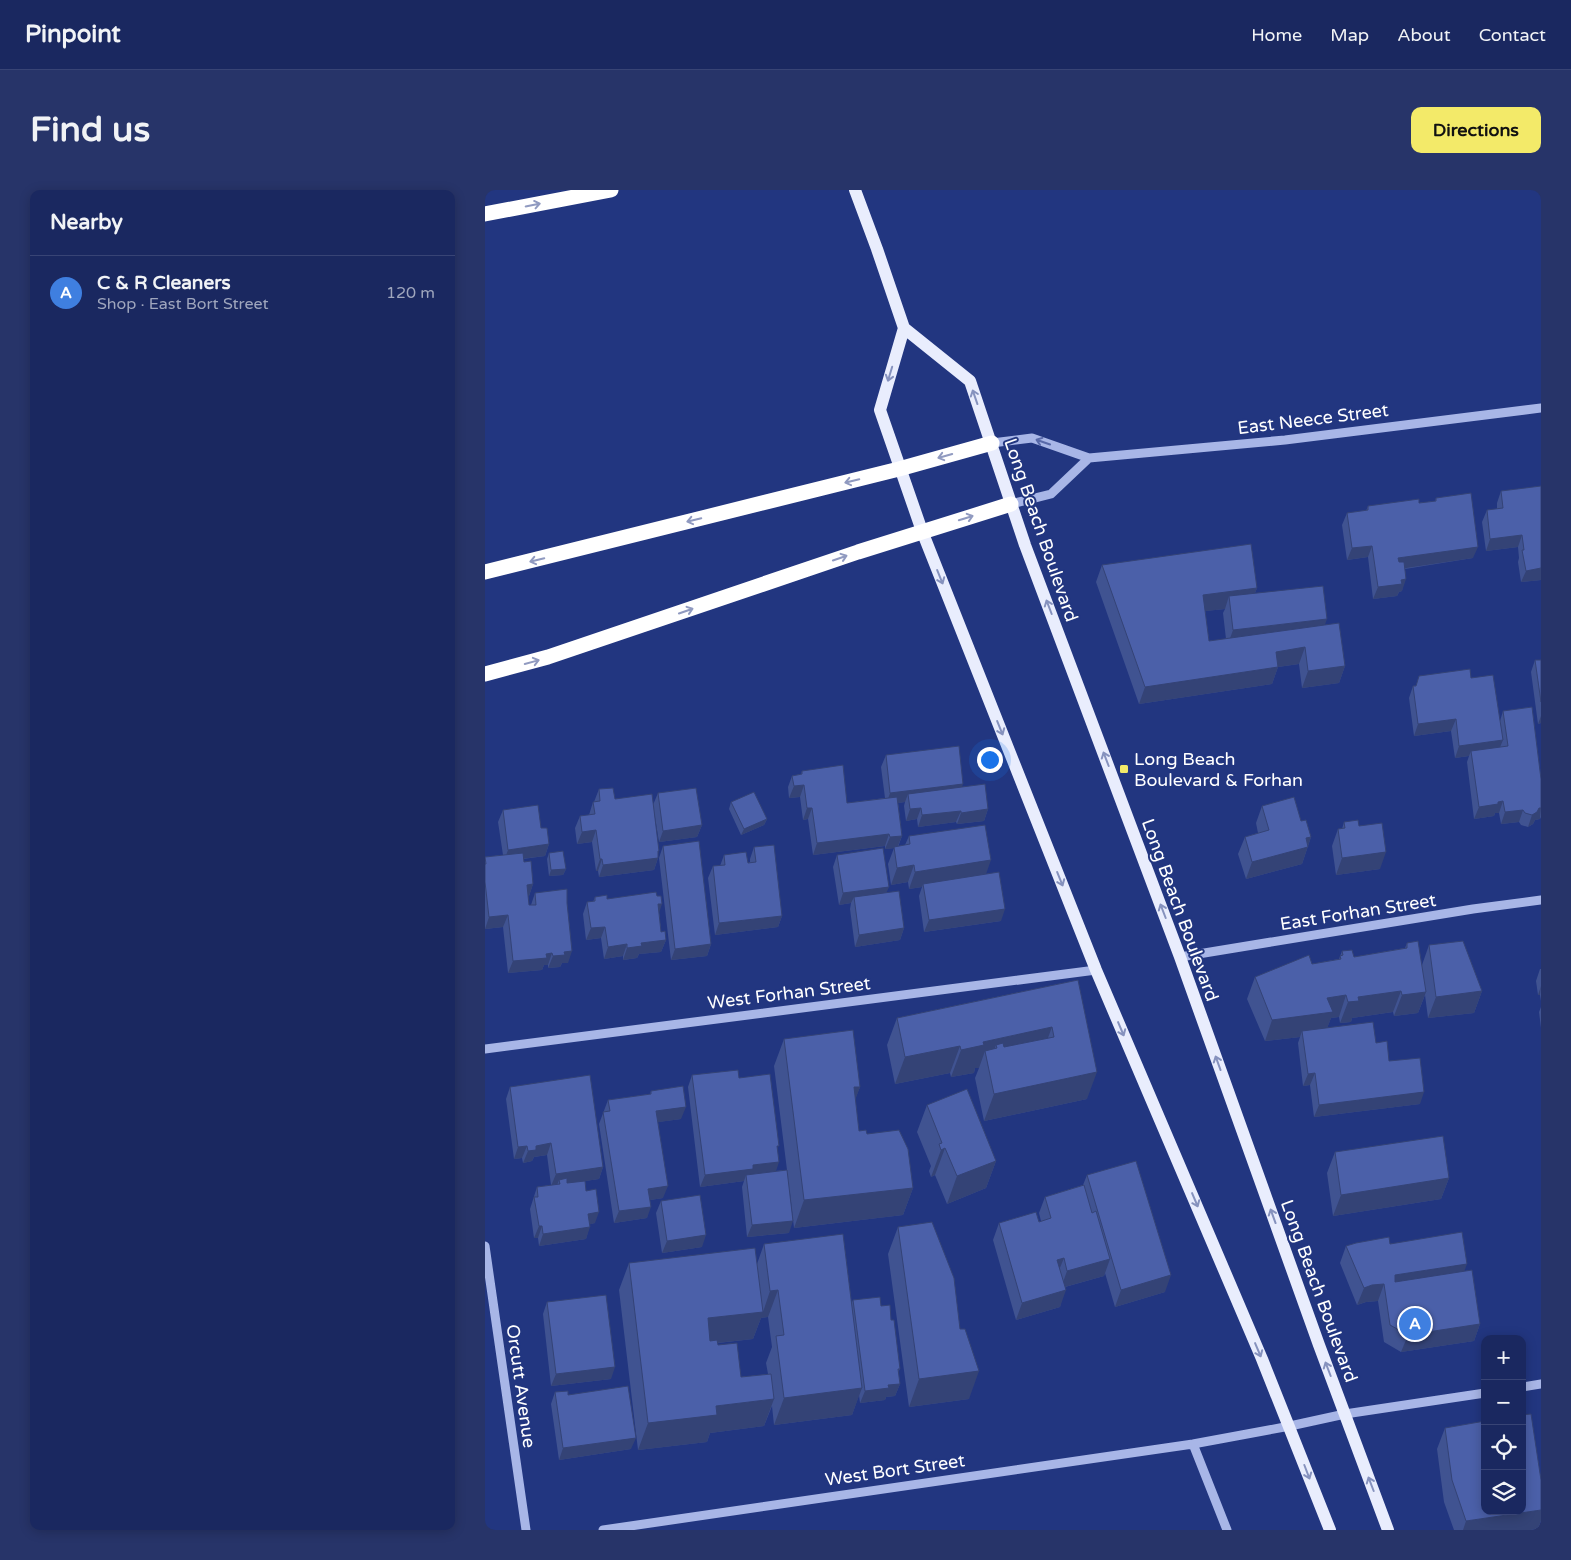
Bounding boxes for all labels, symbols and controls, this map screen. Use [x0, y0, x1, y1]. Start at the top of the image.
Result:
text: Pinpoint [25, 20, 121, 49]
text: Home [1251, 24, 1302, 46]
text: Map [1330, 24, 1369, 46]
text: About [1397, 24, 1451, 46]
text: Contact [1479, 24, 1546, 46]
button: Directions [1411, 107, 1541, 153]
text: Find us [30, 109, 150, 151]
one-way arrow [525, 199, 541, 209]
text: Nearby [50, 210, 123, 235]
text: C & R Cleaners [97, 272, 231, 294]
text: A [60, 283, 72, 303]
text: 120 m [386, 283, 435, 303]
text: Shop · East Bort Street [97, 294, 269, 314]
one-way arrow [885, 366, 895, 382]
one-way arrow [970, 389, 980, 405]
street label: East Neece Street [1236, 399, 1390, 439]
street label: Long Beach Boulevard [999, 435, 1083, 625]
one-way arrow [1036, 437, 1051, 446]
one-way arrow [938, 452, 954, 461]
one-way arrow [844, 477, 860, 486]
one-way arrow [958, 512, 974, 522]
one-way arrow [687, 516, 703, 525]
one-way arrow [832, 553, 848, 563]
one-way arrow [529, 555, 545, 565]
one-way arrow [936, 569, 945, 584]
one-way arrow [1044, 600, 1053, 615]
one-way arrow [678, 605, 694, 615]
one-way arrow [524, 656, 540, 666]
one-way arrow [996, 719, 1005, 735]
your location [977, 747, 1003, 773]
place label: Long Beach Boulevard & Forhan [1134, 748, 1303, 791]
one-way arrow [1101, 752, 1110, 767]
marker: Long Beach Boulevard & Forhan [1118, 763, 1130, 775]
street label: Long Beach Boulevard [1137, 816, 1223, 1004]
one-way arrow [1056, 870, 1065, 886]
street label: East Forhan Street [1278, 889, 1438, 935]
one-way arrow [1158, 904, 1167, 920]
street label: West Forhan Street [706, 972, 872, 1014]
one-way arrow [1117, 1021, 1127, 1036]
one-way arrow [1213, 1056, 1222, 1071]
one-way arrow [1190, 1192, 1200, 1207]
street label: Long Beach Boulevard [1276, 1197, 1362, 1385]
one-way arrow [1268, 1209, 1277, 1224]
pin: A [1399, 1305, 1431, 1343]
street label: Orcutt Avenue [501, 1323, 541, 1449]
map controls [1481, 1335, 1526, 1515]
button: + [1481, 1335, 1526, 1380]
one-way arrow [1254, 1342, 1264, 1357]
one-way arrow [1323, 1361, 1332, 1377]
button: − [1481, 1380, 1526, 1425]
button: locate [1481, 1425, 1526, 1470]
street label: West Bort Street [824, 1449, 966, 1491]
one-way arrow [1303, 1464, 1312, 1479]
button: layers [1481, 1470, 1526, 1515]
one-way arrow [1365, 1477, 1374, 1492]

